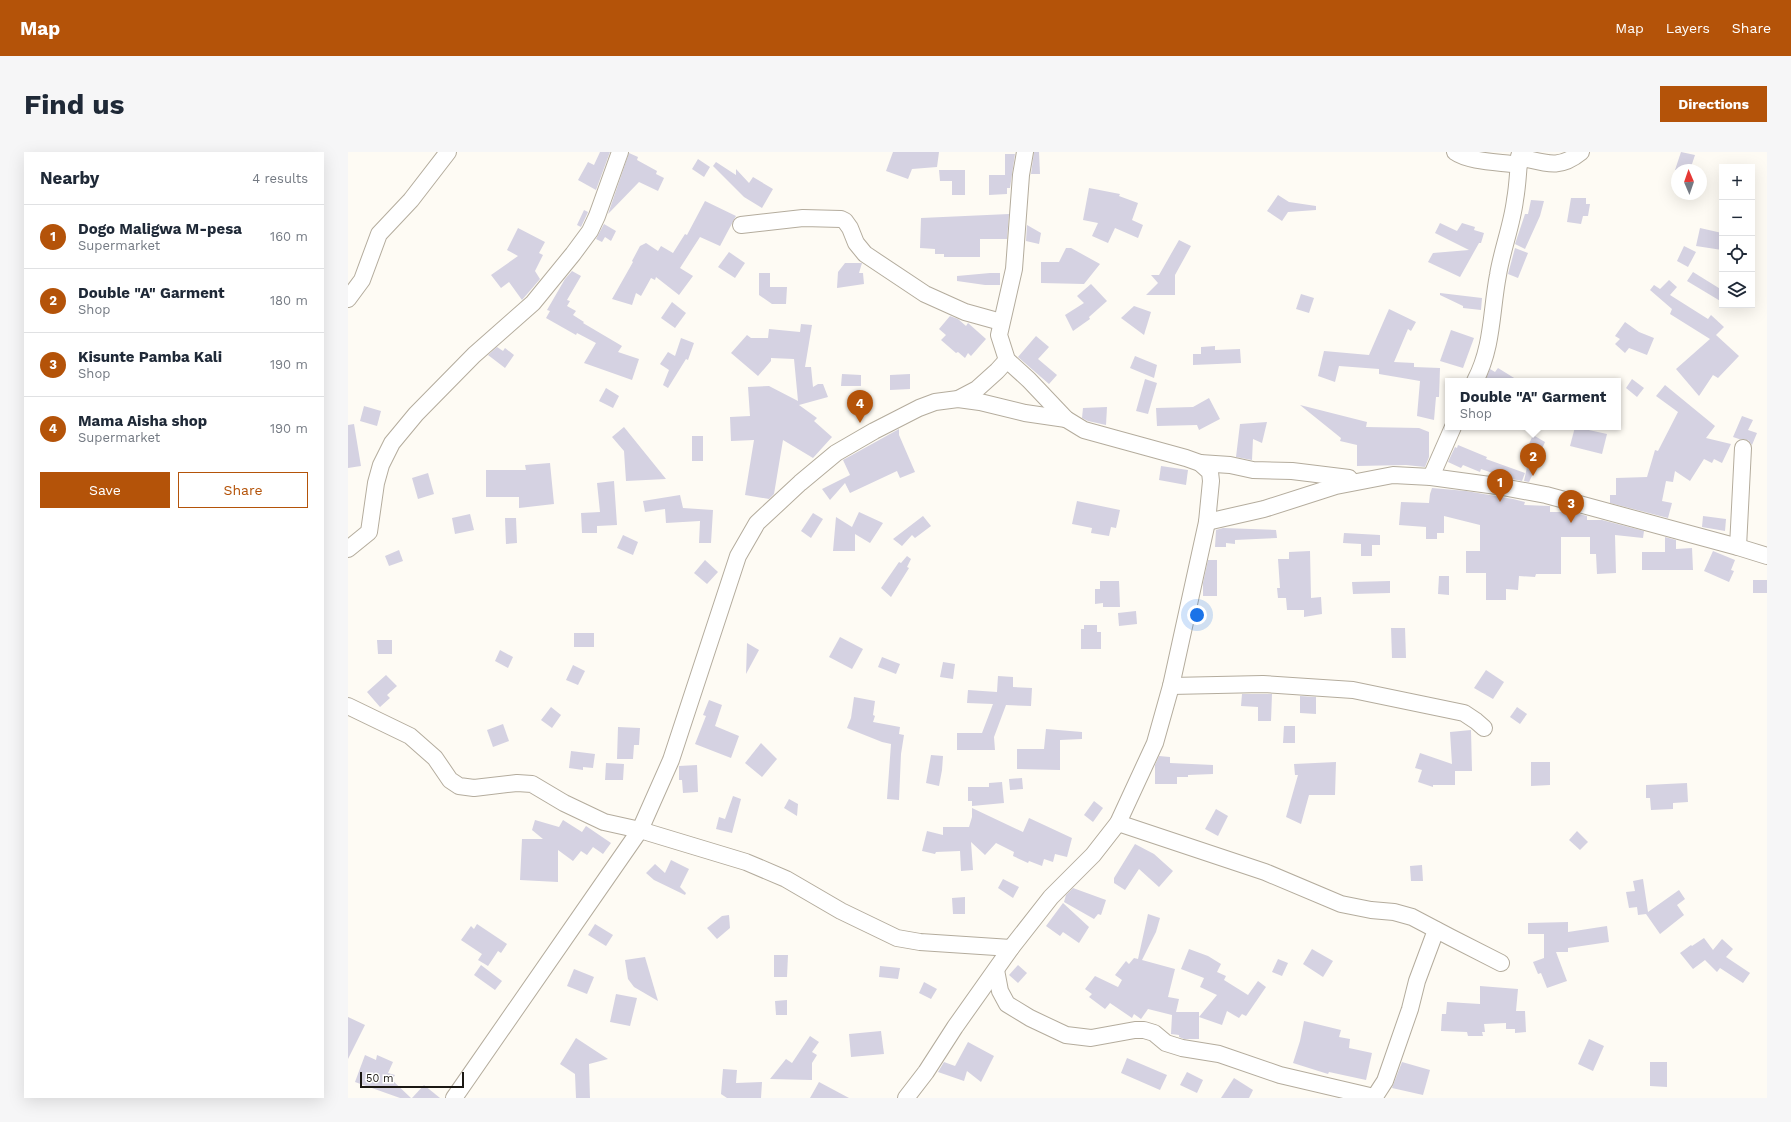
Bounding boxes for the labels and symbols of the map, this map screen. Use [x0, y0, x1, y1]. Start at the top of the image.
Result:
north arrow [1671, 164, 1707, 200]
pin: 4 [847, 390, 873, 423]
pin: 2 [1520, 443, 1546, 476]
pin: 1 [1487, 469, 1513, 502]
pin: 3 [1558, 490, 1584, 523]
your location [1187, 605, 1207, 625]
scale bar [360, 1070, 464, 1089]

